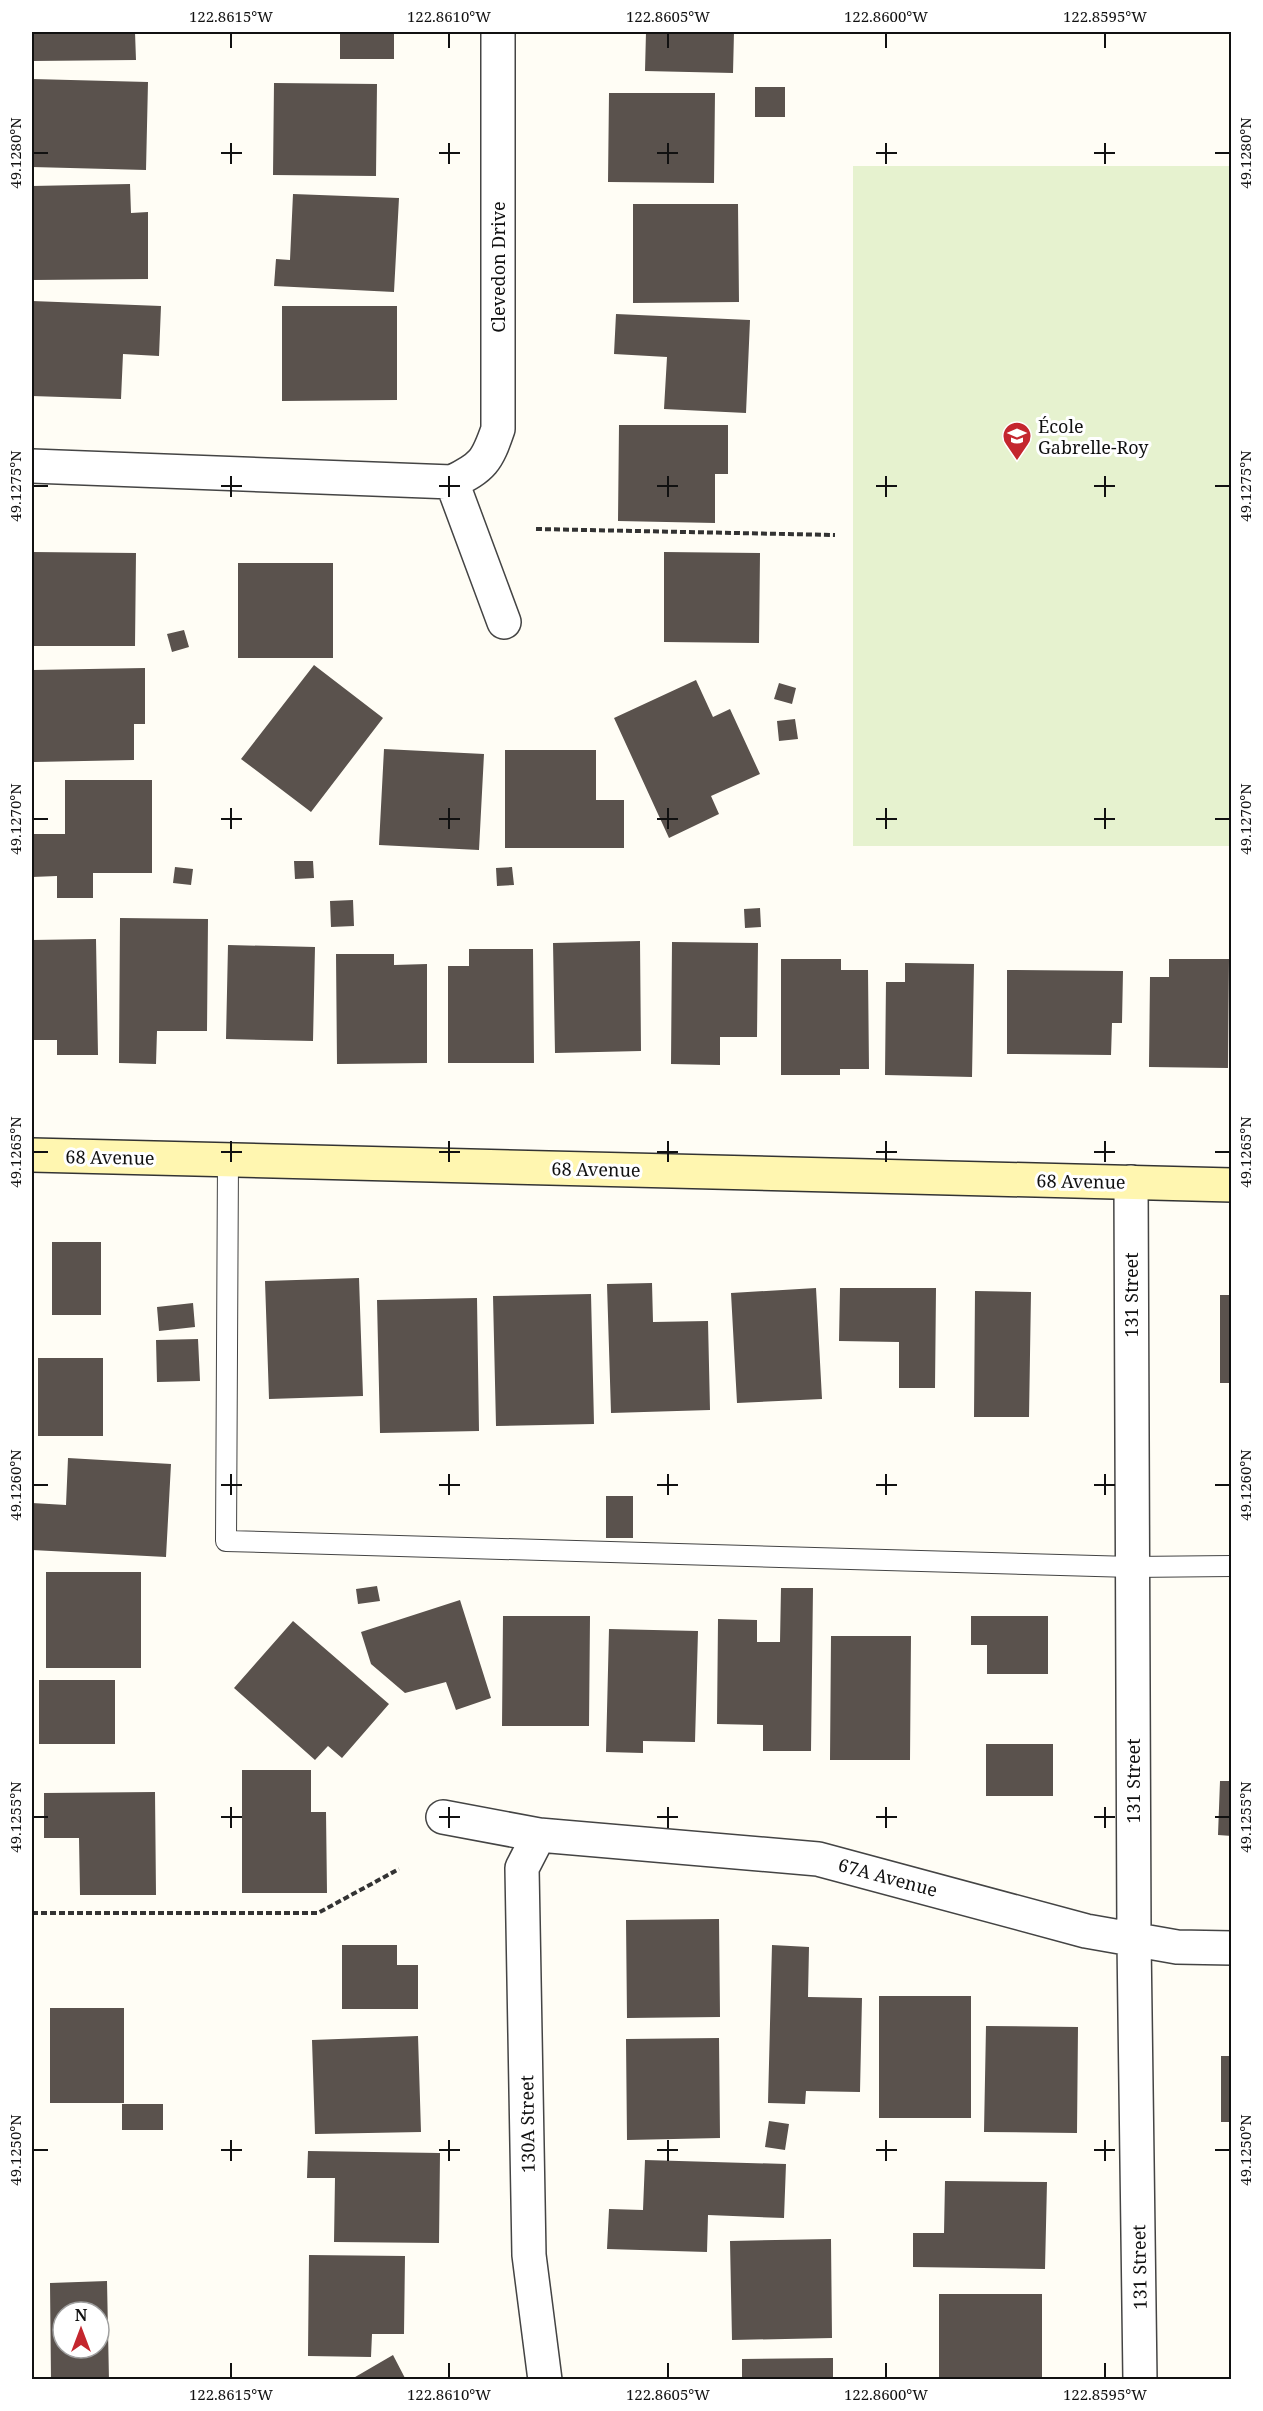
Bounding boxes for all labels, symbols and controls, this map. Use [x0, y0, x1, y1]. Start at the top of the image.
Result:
text: 122.8615°W [189, 6, 273, 26]
text: 122.8610°W [407, 6, 491, 26]
text: 122.8605°W [626, 6, 710, 26]
text: 122.8600°W [844, 6, 928, 26]
text: 122.8595°W [1063, 6, 1147, 26]
text: 49.1280°N [5, 117, 25, 189]
text: 49.1280°N [1235, 117, 1255, 189]
street label: Clevedon Drive [486, 201, 510, 333]
place label: École Gabrelle-Roy [1038, 414, 1149, 459]
school or university icon: École Gabrelle-Roy [1001, 420, 1033, 462]
text: 49.1275°N [5, 450, 25, 522]
text: 49.1275°N [1235, 450, 1255, 522]
text: 49.1270°N [5, 783, 25, 855]
text: 49.1270°N [1235, 783, 1255, 855]
text: 49.1265°N [5, 1116, 25, 1188]
text: 49.1265°N [1235, 1116, 1255, 1188]
street label: 68 Avenue [65, 1144, 155, 1170]
street label: 68 Avenue [551, 1156, 641, 1182]
street label: 68 Avenue [1036, 1168, 1126, 1194]
street label: 131 Street [1119, 1252, 1143, 1338]
text: 49.1260°N [5, 1449, 25, 1521]
text: 49.1260°N [1235, 1449, 1255, 1521]
street label: 131 Street [1121, 1738, 1145, 1824]
text: 49.1255°N [5, 1781, 25, 1853]
text: 49.1255°N [1235, 1781, 1255, 1853]
street label: 67A Avenue [836, 1852, 940, 1902]
street label: 130A Street [514, 2075, 540, 2173]
text: 49.1250°N [5, 2114, 25, 2186]
text: 49.1250°N [1235, 2114, 1255, 2186]
street label: 131 Street [1126, 2224, 1152, 2310]
north arrow [51, 2300, 111, 2360]
text: N [75, 2304, 88, 2326]
text: 122.8615°W [189, 2384, 273, 2404]
text: 122.8610°W [407, 2384, 491, 2404]
text: 122.8605°W [626, 2384, 710, 2404]
text: 122.8600°W [844, 2384, 928, 2404]
text: 122.8595°W [1063, 2384, 1147, 2404]

